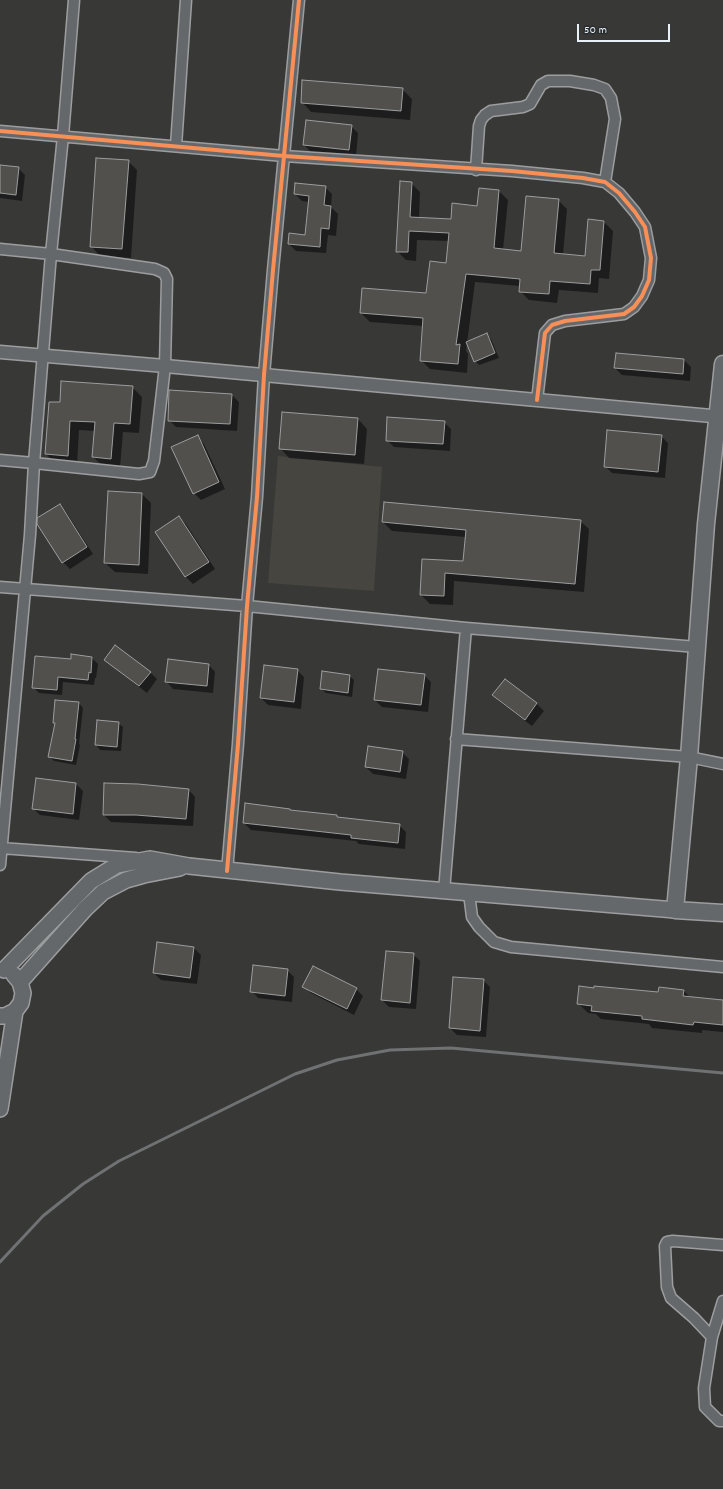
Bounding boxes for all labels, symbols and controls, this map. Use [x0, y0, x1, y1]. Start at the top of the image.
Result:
scale bar [579, 16, 672, 42]
text: 50 m [584, 22, 607, 39]

